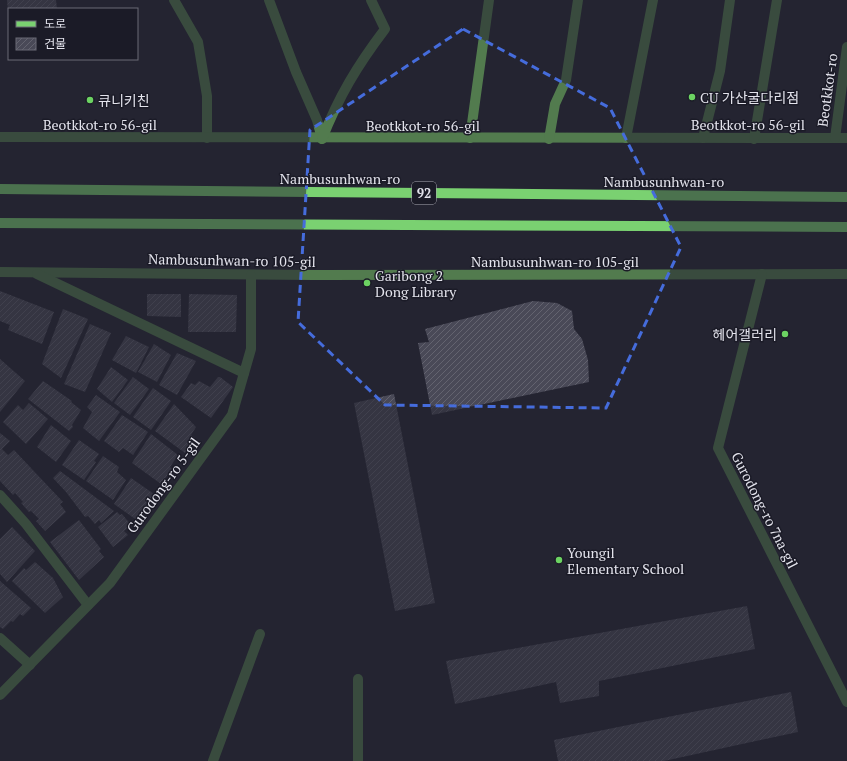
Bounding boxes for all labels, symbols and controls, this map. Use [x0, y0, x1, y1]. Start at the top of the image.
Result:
legend [8, 8, 138, 60]
text: 도로 [44, 16, 66, 31]
text: 건물 [44, 36, 66, 51]
street label: Beotkkot-ro [812, 52, 842, 128]
place label: CU 가산굴다리점 [700, 88, 799, 107]
place label: 큐니키친 [98, 91, 150, 110]
marker: CU 가산굴다리점 [687, 92, 697, 102]
marker: 큐니키친 [85, 95, 95, 105]
street label: Beotkkot-ro 56-gil [43, 115, 157, 134]
street label: Beotkkot-ro 56-gil [691, 115, 805, 134]
street label: Beotkkot-ro 56-gil [366, 116, 480, 135]
street label: Nambusunhwan-ro [280, 169, 400, 188]
street label: Nambusunhwan-ro [604, 172, 724, 191]
road number: 92 [412, 182, 436, 204]
street label: Nambusunhwan-ro 105-gil [148, 249, 316, 271]
street label: Nambusunhwan-ro 105-gil [471, 252, 639, 271]
place label: Garibong 2 Dong Library [375, 266, 457, 301]
marker: Garibong 2 Dong Library [362, 278, 372, 288]
place label: 헤어갤러리 [713, 325, 777, 344]
marker: 헤어갤러리 [780, 329, 790, 339]
street label: Gurodong-ro 5-gil [122, 433, 204, 537]
street label: Gurodong-ro 7na-gil [727, 449, 803, 571]
place label: Youngil Elementary School [567, 543, 684, 578]
marker: Youngil Elementary School [554, 555, 564, 565]

